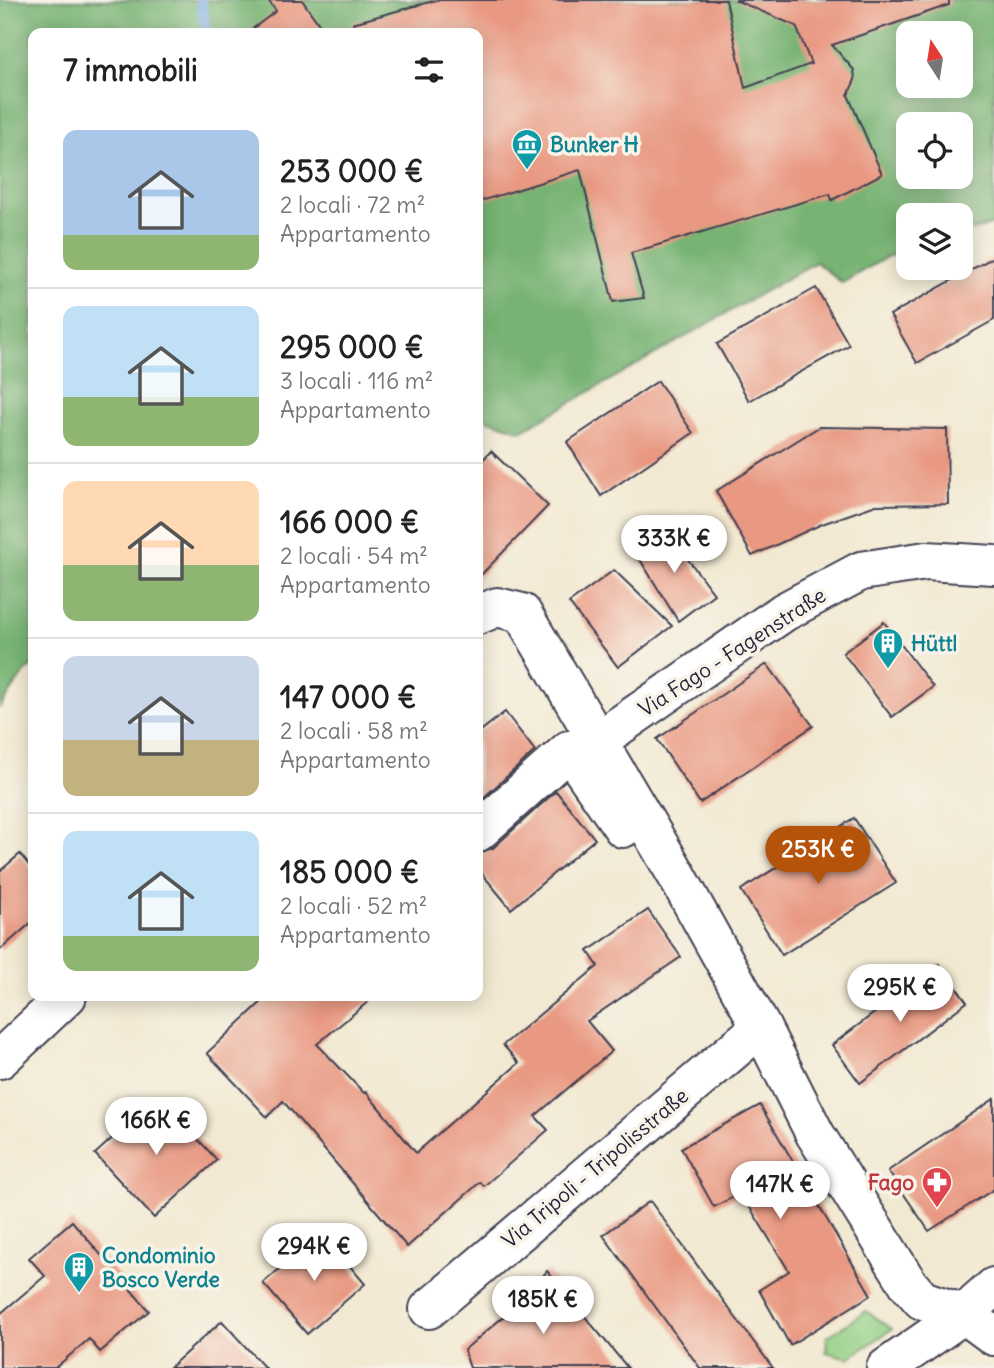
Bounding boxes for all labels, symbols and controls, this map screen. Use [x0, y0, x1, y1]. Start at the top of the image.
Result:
north arrow [896, 21, 973, 98]
map controls [896, 21, 973, 280]
text: 7 immobili [63, 51, 198, 89]
icon: filters [410, 51, 448, 89]
button: locate [896, 112, 973, 189]
museum icon: Bunker H [510, 127, 544, 171]
place label: Bunker H [550, 131, 639, 158]
text: 253 000 € [280, 152, 424, 190]
icon: home [119, 158, 203, 242]
text: 2 locali · 72 m² [280, 190, 425, 219]
button: layers [896, 203, 973, 280]
text: Appartamento [280, 219, 431, 248]
text: 295 000 € [280, 328, 424, 366]
icon: home [119, 334, 203, 418]
text: 3 locali · 116 m² [280, 366, 433, 395]
text: Appartamento [280, 395, 431, 424]
text: 166 000 € [280, 503, 419, 541]
icon: home [119, 509, 203, 593]
pin: 333K € [617, 516, 731, 575]
text: 333K € [637, 523, 711, 552]
text: 2 locali · 54 m² [280, 541, 428, 570]
text: Appartamento [280, 570, 431, 599]
street label: Via Fago - Fagenstraße [633, 581, 831, 723]
building icon: Hüttl [871, 626, 905, 670]
place label: Hüttl [911, 630, 957, 657]
text: 147 000 € [280, 678, 416, 716]
icon: home [119, 684, 203, 768]
text: 2 locali · 58 m² [280, 716, 428, 745]
text: Appartamento [280, 745, 431, 774]
pin: 253K € [761, 826, 875, 886]
text: 253K € [781, 834, 855, 863]
text: 185 000 € [280, 853, 419, 891]
icon: home [119, 859, 203, 943]
text: 2 locali · 52 m² [280, 891, 427, 920]
text: Appartamento [280, 920, 431, 949]
pin: 295K € [843, 964, 957, 1024]
text: 295K € [863, 972, 937, 1001]
street label: Via Tripoli - Tripolisstraße [496, 1082, 694, 1254]
pin: 166K € [99, 1098, 213, 1157]
text: 166K € [121, 1105, 191, 1134]
pin: 147K € [723, 1162, 837, 1221]
pharmacy icon: Fago [920, 1165, 954, 1209]
text: 147K € [746, 1169, 814, 1198]
place label: Fago [868, 1169, 914, 1196]
pin: 294K € [257, 1224, 371, 1283]
text: 294K € [277, 1231, 351, 1260]
place label: Condominio Bosco Verde [102, 1242, 220, 1293]
building icon: Condominio Bosco Verde [62, 1250, 96, 1294]
pin: 185K € [486, 1276, 600, 1336]
text: 185K € [508, 1284, 578, 1313]

